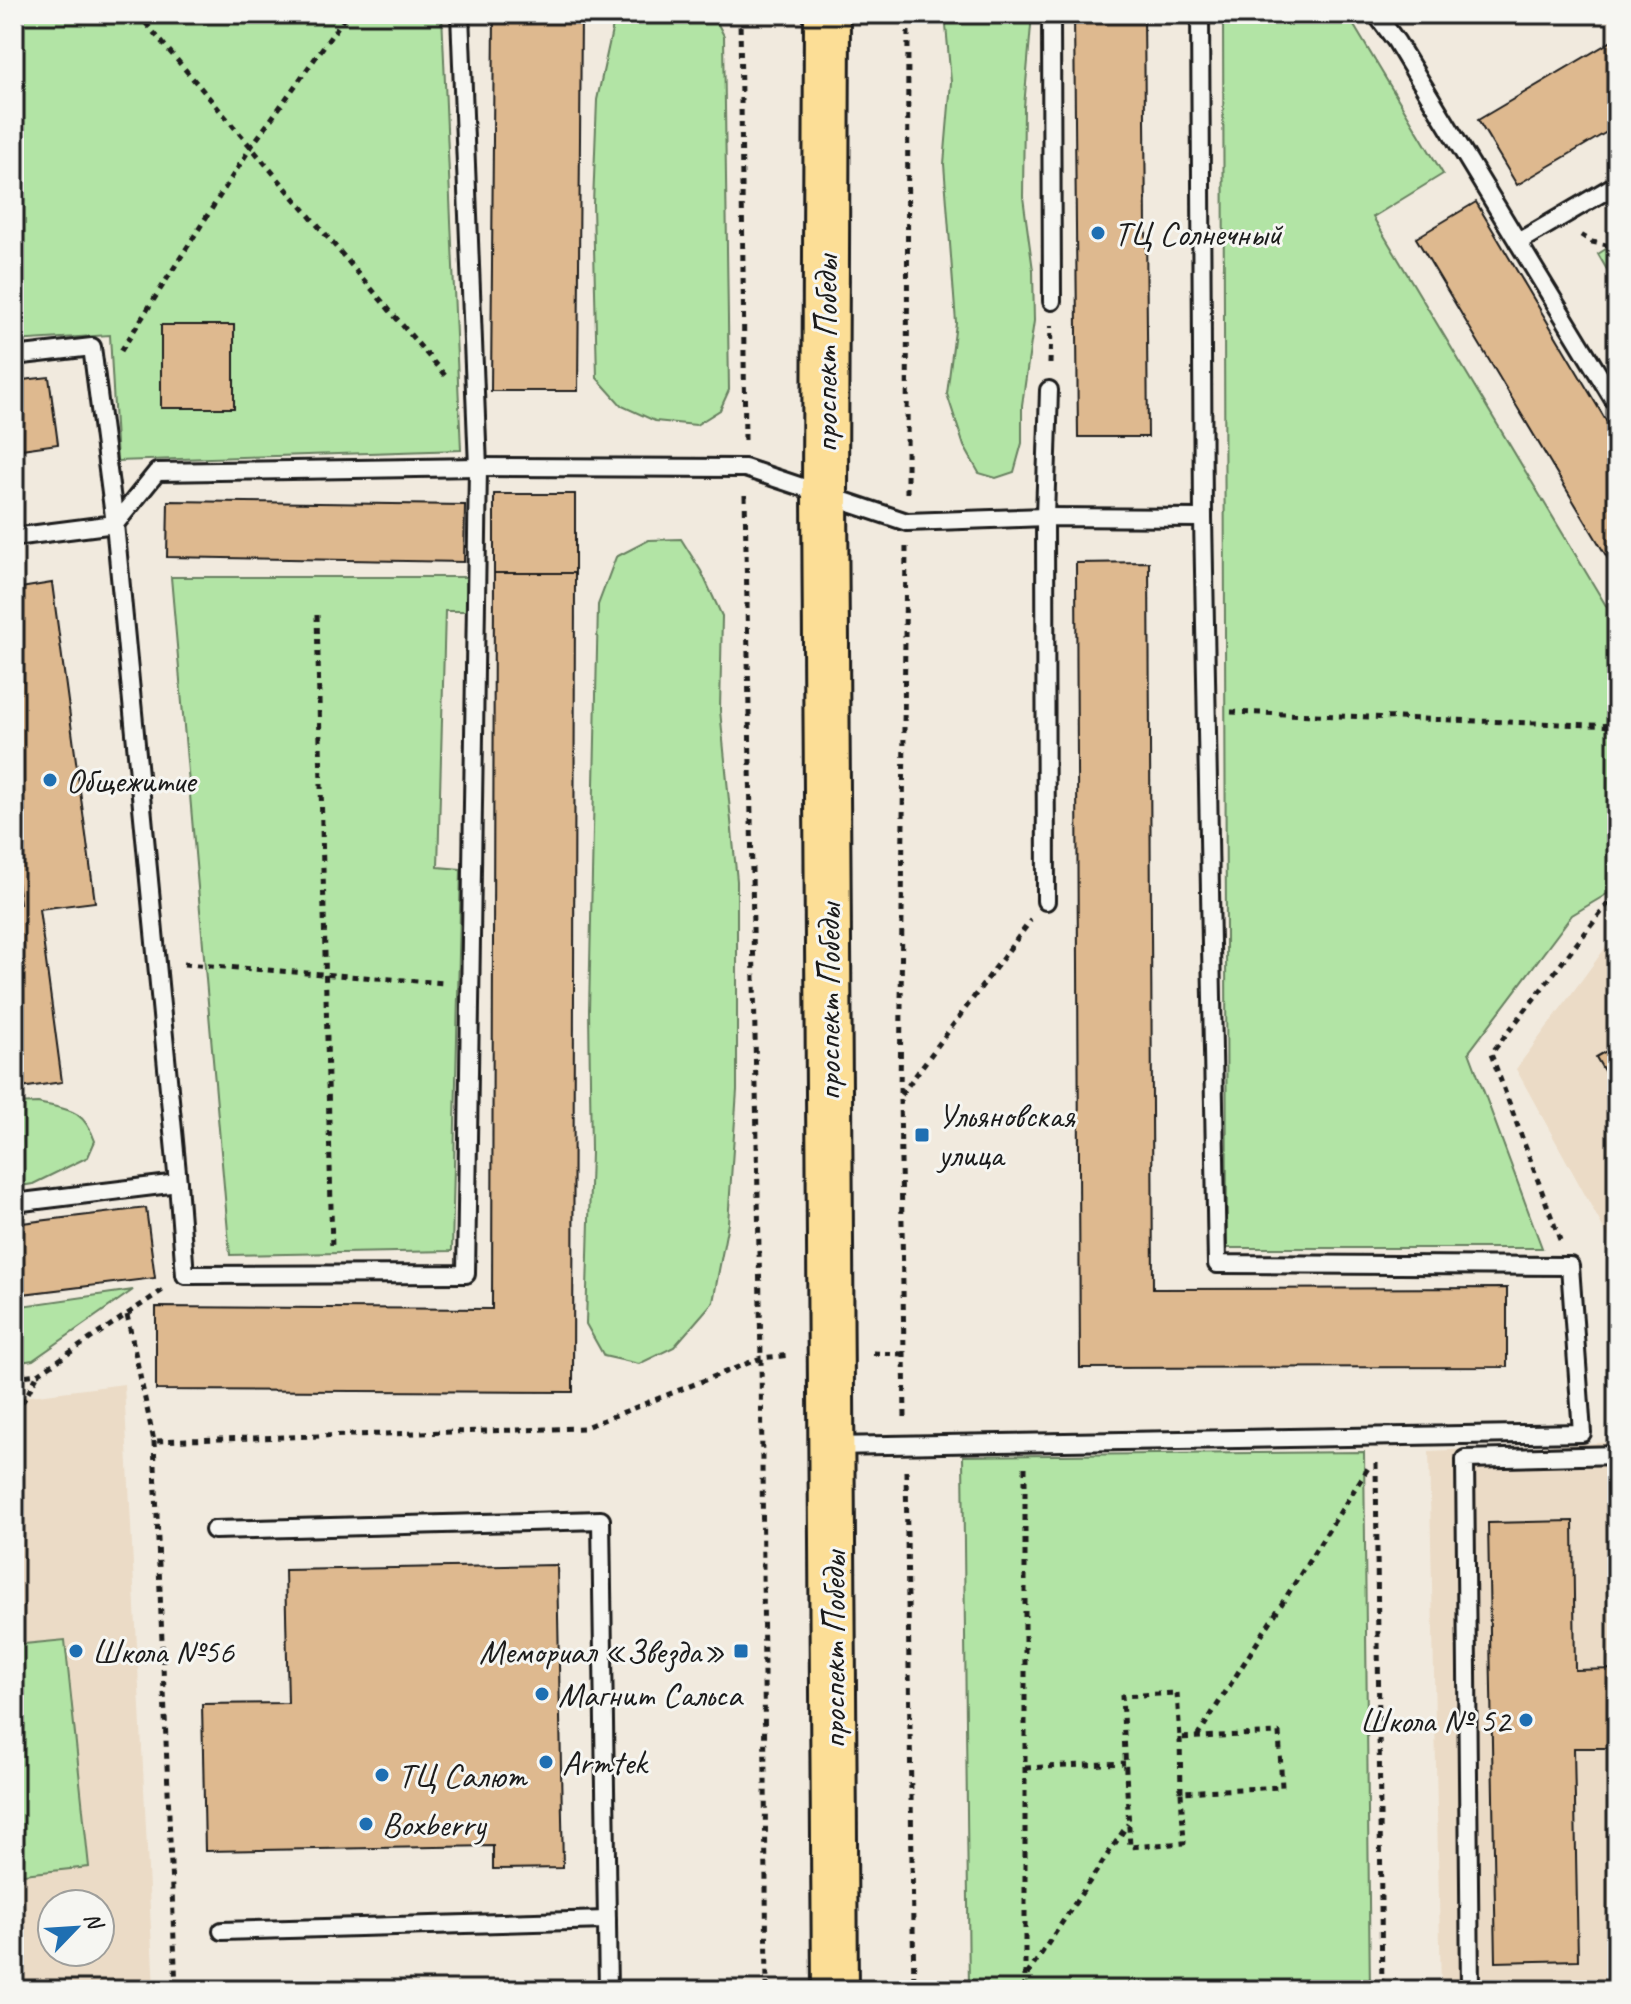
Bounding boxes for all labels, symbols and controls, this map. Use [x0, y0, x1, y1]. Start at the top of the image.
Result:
place label: ТЦ Солнечный [1114, 212, 1283, 255]
marker: ТЦ Солнечный [1089, 224, 1107, 242]
street label: проспект Победы [804, 252, 847, 453]
place label: Общежитие [66, 759, 198, 802]
marker: Общежитие [41, 771, 59, 789]
street label: проспект Победы [807, 900, 850, 1101]
place label: Ульяновская улица [936, 1094, 1076, 1176]
marker: Ульяновская улица [913, 1126, 931, 1144]
street label: проспект Победы [812, 1548, 855, 1749]
place label: Школа №56 [92, 1630, 236, 1673]
place label: Мемориал «Звезда» [479, 1630, 725, 1673]
marker: Школа №56 [67, 1642, 85, 1660]
marker: Мемориал «Звезда» [732, 1642, 750, 1660]
place label: Магнит Сальса [558, 1673, 744, 1716]
marker: Магнит Сальса [533, 1685, 551, 1703]
place label: Школа № 52 [1360, 1699, 1513, 1742]
marker: Школа № 52 [1517, 1711, 1535, 1729]
place label: Armtek [562, 1741, 649, 1784]
marker: Armtek [537, 1753, 555, 1771]
place label: ТЦ Салют [398, 1754, 529, 1797]
marker: ТЦ Салют [373, 1766, 391, 1784]
place label: Boxberry [382, 1803, 488, 1846]
marker: Boxberry [357, 1815, 375, 1833]
north arrow [36, 1888, 116, 1968]
text: N [78, 1908, 110, 1935]

